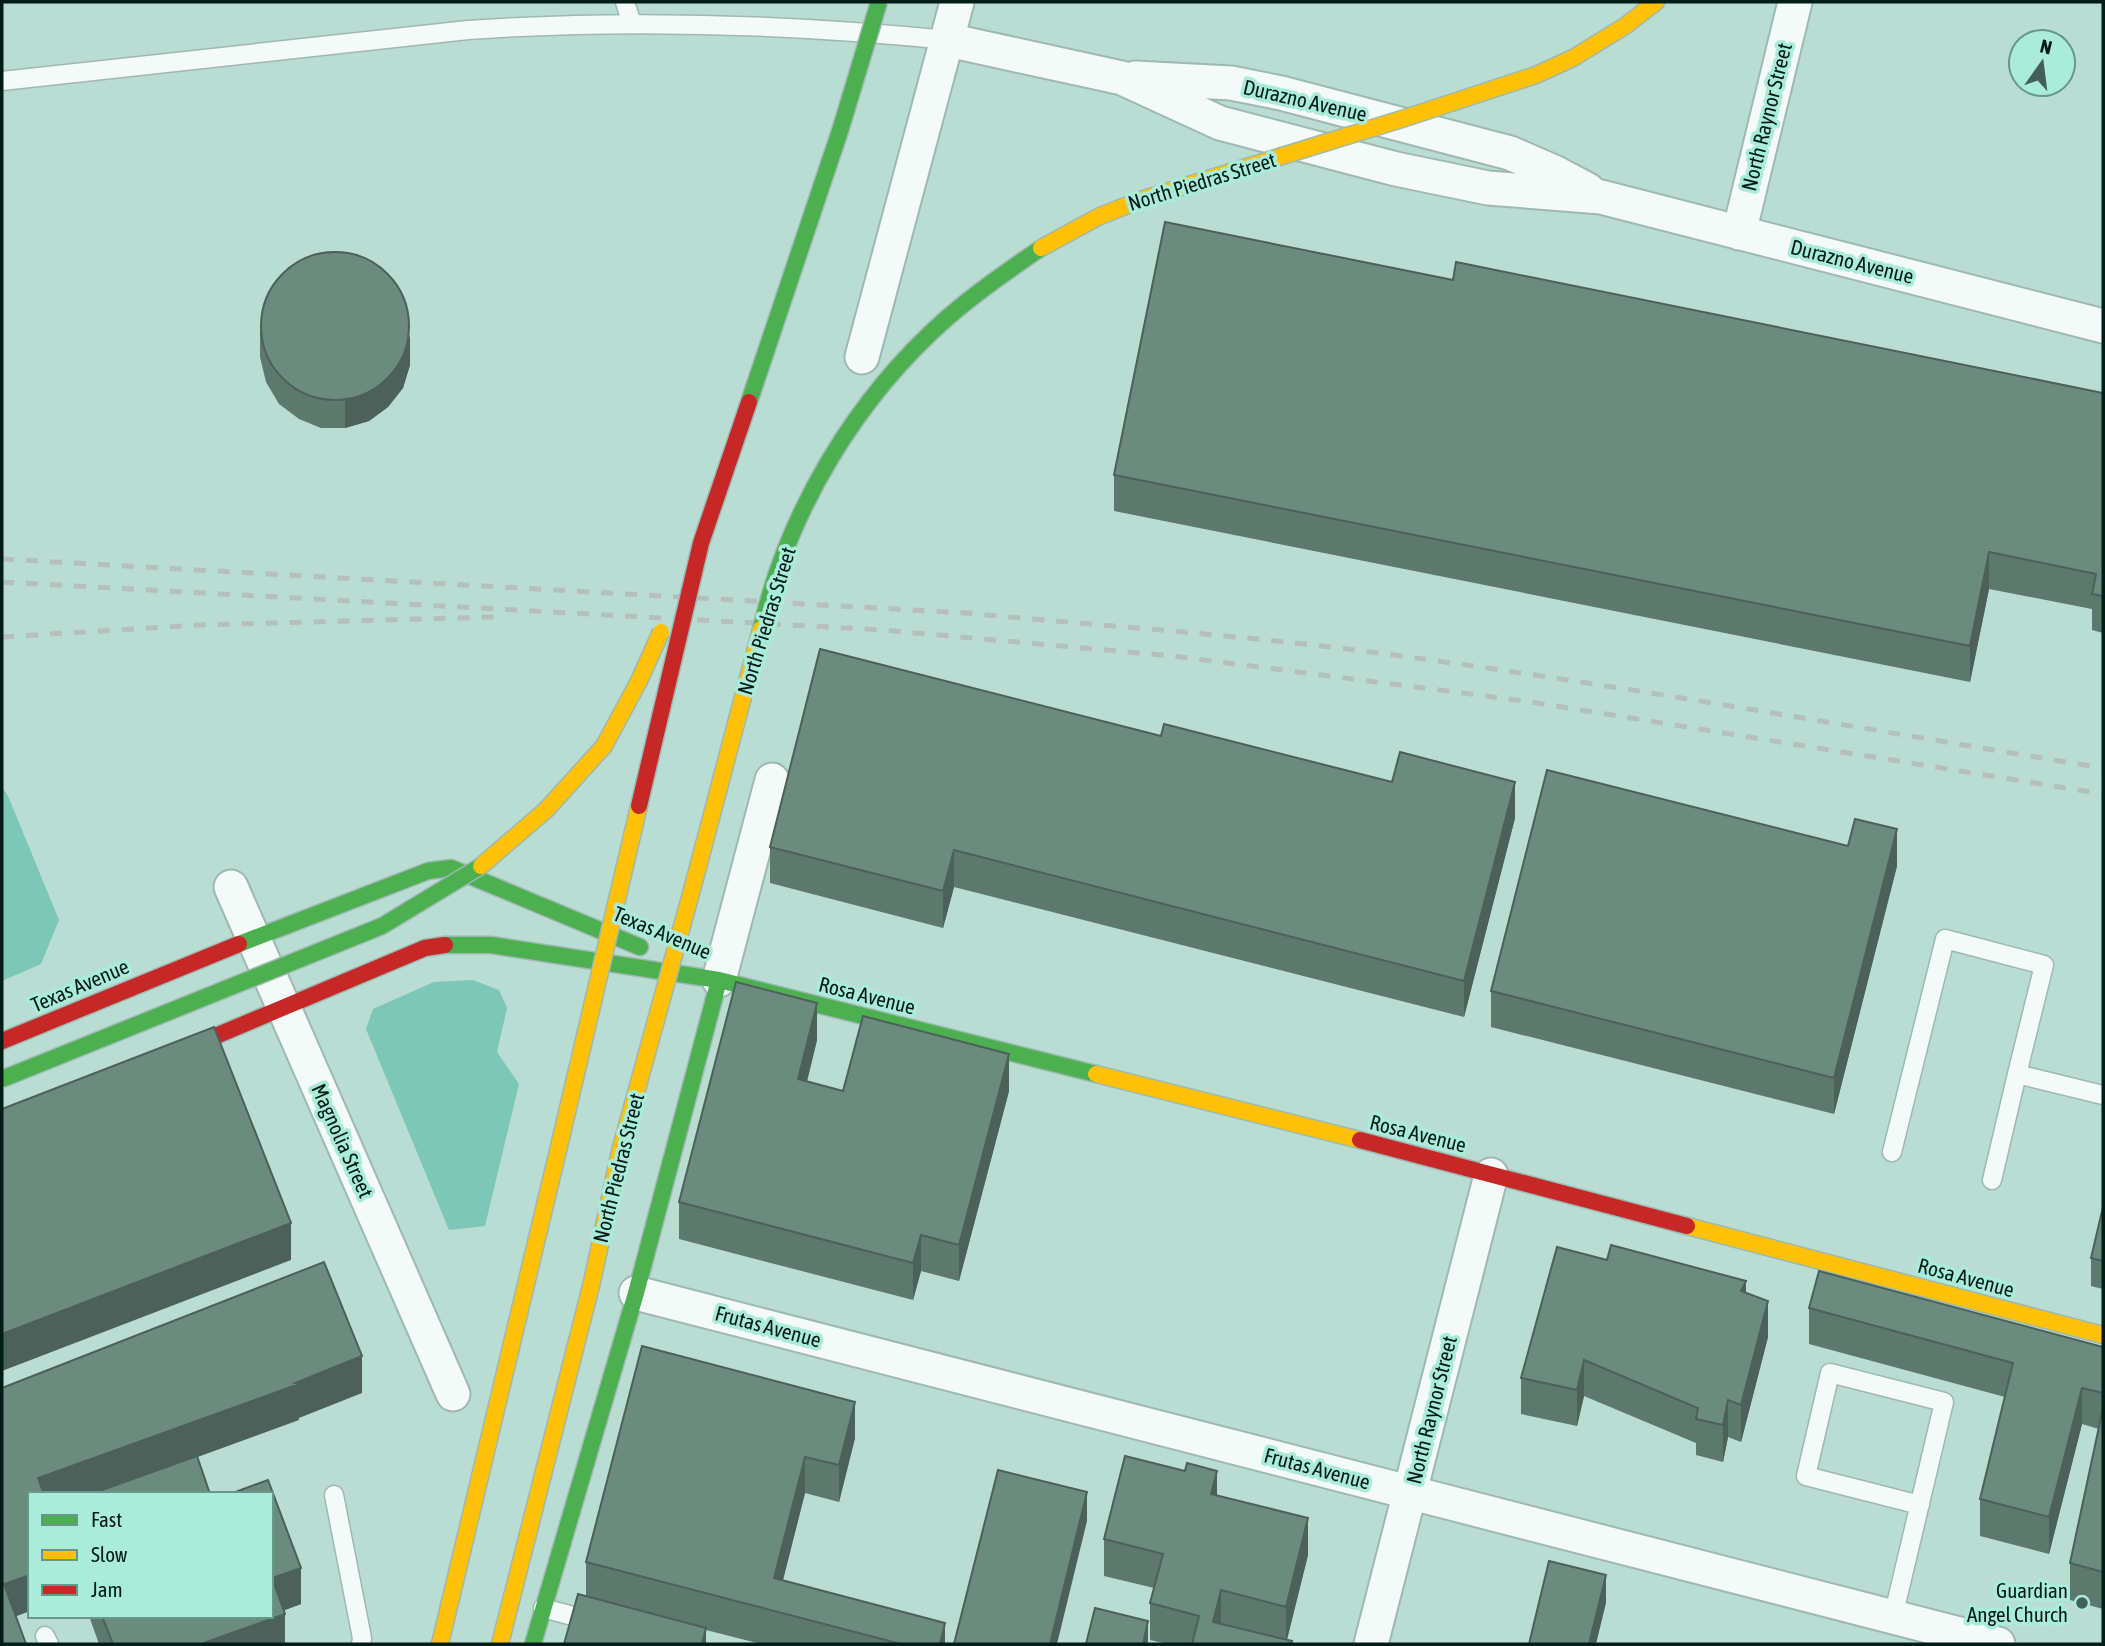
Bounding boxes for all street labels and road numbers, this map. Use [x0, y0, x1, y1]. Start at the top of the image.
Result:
street label: North Raynor Street [1736, 40, 1796, 193]
street label: Durazno Avenue [1241, 74, 1369, 126]
street label: North Piedras Street [1125, 147, 1279, 215]
street label: Durazno Avenue [1788, 234, 1916, 288]
street label: North Piedras Street [732, 544, 800, 698]
street label: Texas Avenue [610, 901, 715, 963]
street label: Texas Avenue [27, 954, 132, 1016]
street label: Rosa Avenue [817, 971, 918, 1019]
street label: Magnolia Street [307, 1080, 379, 1201]
street label: North Piedras Street [588, 1090, 648, 1245]
street label: Rosa Avenue [1368, 1109, 1469, 1157]
street label: Rosa Avenue [1916, 1253, 2017, 1301]
street label: Frutas Avenue [713, 1300, 824, 1352]
street label: North Raynor Street [1401, 1333, 1461, 1486]
street label: Frutas Avenue [1262, 1442, 1373, 1494]

